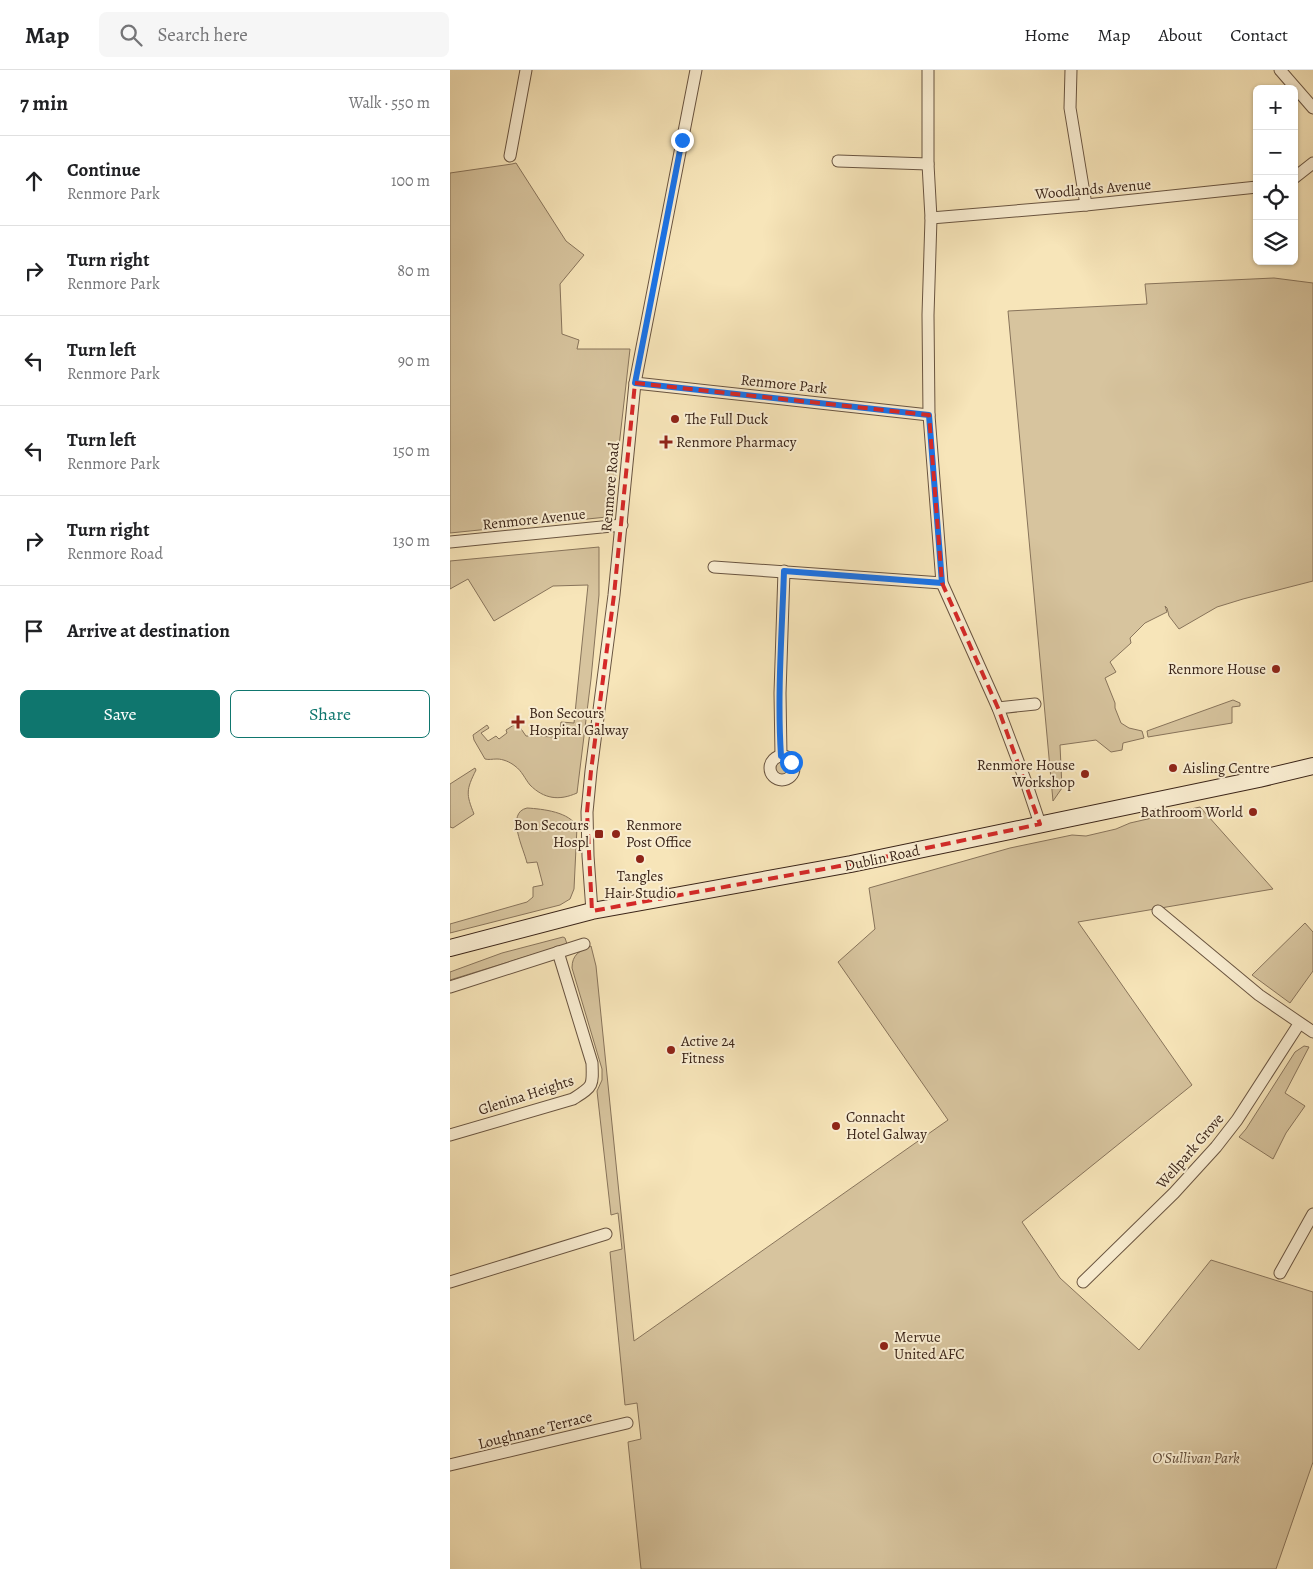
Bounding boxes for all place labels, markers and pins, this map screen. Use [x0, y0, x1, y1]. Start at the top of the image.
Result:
place label: The Full Duck [685, 409, 769, 429]
marker: The Full Duck [669, 413, 681, 425]
place label: Renmore Pharmacy [676, 432, 797, 452]
marker: Renmore Pharmacy [660, 436, 672, 448]
place label: Renmore House [1168, 659, 1266, 679]
marker: Renmore House [1270, 663, 1282, 675]
place label: Bon Secours Hospital Galway [529, 703, 629, 740]
marker: Bon Secours Hospital Galway [511, 715, 525, 729]
place label: Renmore House Workshop [977, 755, 1075, 792]
place label: Aisling Centre [1182, 758, 1270, 778]
marker: Aisling Centre [1167, 762, 1179, 774]
marker: Renmore House Workshop [1079, 768, 1091, 780]
place label: Bathroom World [1140, 802, 1244, 822]
marker: Bathroom World [1247, 806, 1259, 818]
place label: Bon Secours Hospl [514, 815, 589, 852]
place label: Renmore Post Office [626, 815, 692, 852]
marker: Bon Secours Hospl [593, 828, 605, 840]
marker: Renmore Post Office [610, 828, 622, 840]
marker: Tangles Hair Studio [634, 853, 646, 865]
place label: Tangles Hair Studio [604, 866, 676, 903]
place label: Active 24 Fitness [680, 1031, 735, 1068]
marker: Active 24 Fitness [665, 1044, 677, 1056]
place label: Connacht Hotel Galway [846, 1107, 927, 1144]
marker: Connacht Hotel Galway [830, 1120, 842, 1132]
place label: Mervue United AFC [894, 1327, 965, 1364]
marker: Mervue United AFC [878, 1340, 890, 1352]

